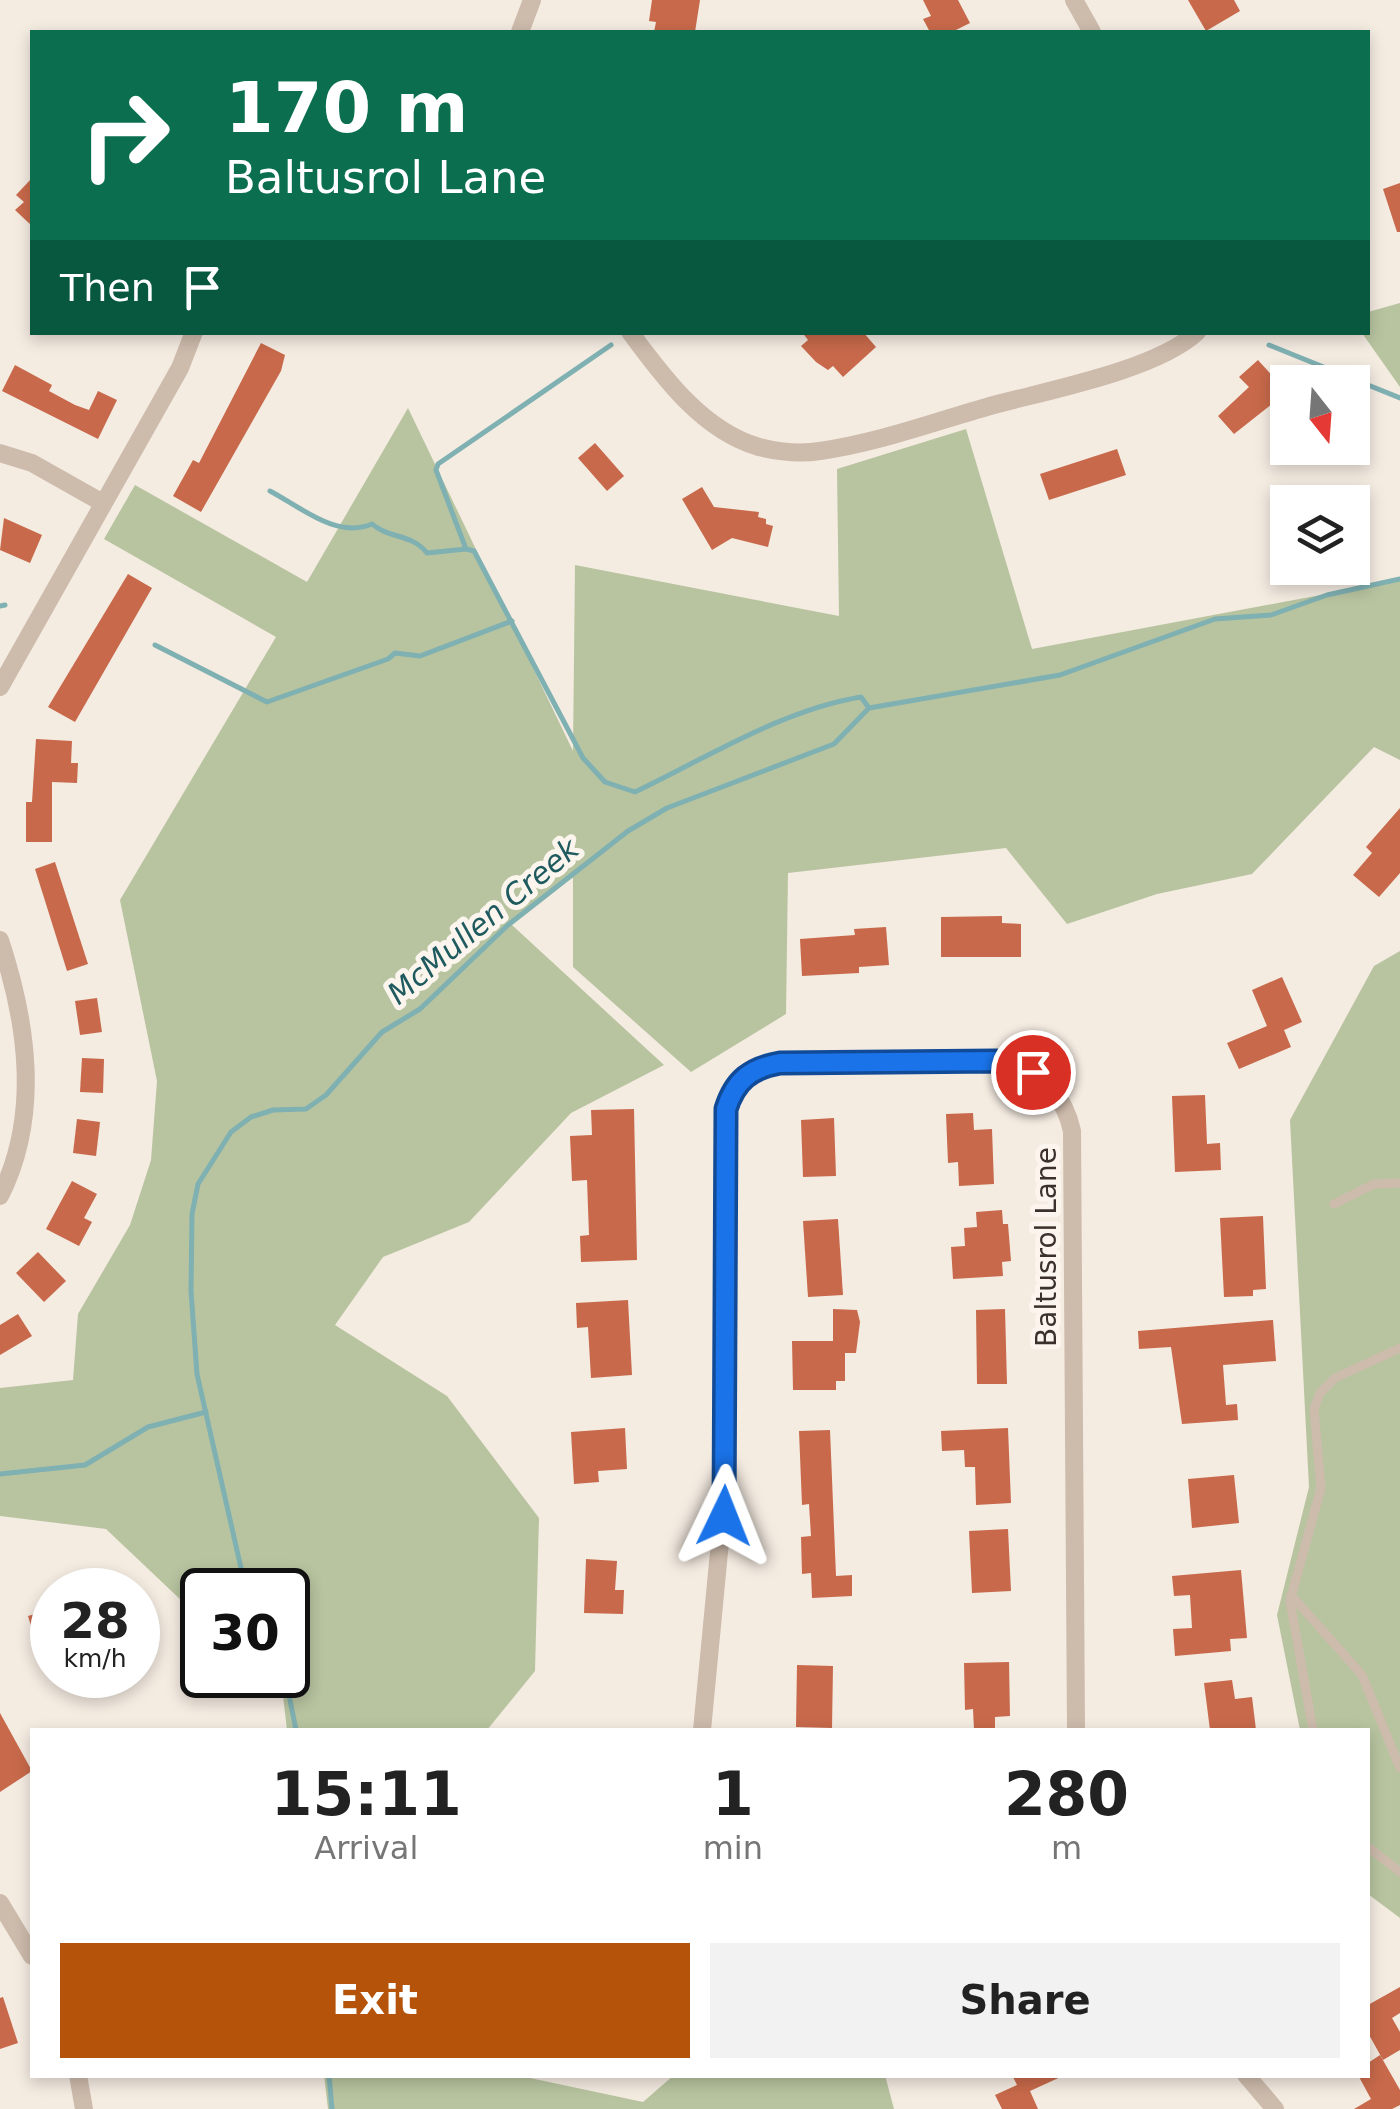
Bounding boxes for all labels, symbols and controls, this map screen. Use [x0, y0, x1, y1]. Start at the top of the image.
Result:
text: 170 m [225, 67, 468, 149]
icon: right [60, 70, 190, 200]
text: Baltusrol Lane [225, 151, 546, 204]
icon: arrive [175, 260, 230, 315]
text: Then [60, 266, 155, 310]
north arrow [1270, 365, 1370, 465]
map controls [1270, 365, 1370, 585]
button: layers [1270, 485, 1370, 585]
water label: McMullen Creek [380, 830, 587, 1011]
pin [991, 1030, 1076, 1115]
icon: arrive [1006, 1045, 1061, 1100]
street label: Baltusrol Lane [1030, 1147, 1063, 1347]
position arrow [672, 1464, 776, 1568]
speed limit sign: 30 [180, 1568, 310, 1698]
text: 28 [60, 1592, 130, 1650]
text: km/h [63, 1644, 127, 1673]
text: 15:11 [271, 1759, 462, 1829]
text: 1 [712, 1759, 754, 1829]
text: 280 [1004, 1759, 1129, 1829]
text: Arrival [314, 1829, 418, 1867]
text: min [703, 1829, 763, 1867]
text: m [1051, 1829, 1082, 1867]
button: Exit [60, 1943, 690, 2058]
button: Share [710, 1943, 1340, 2058]

